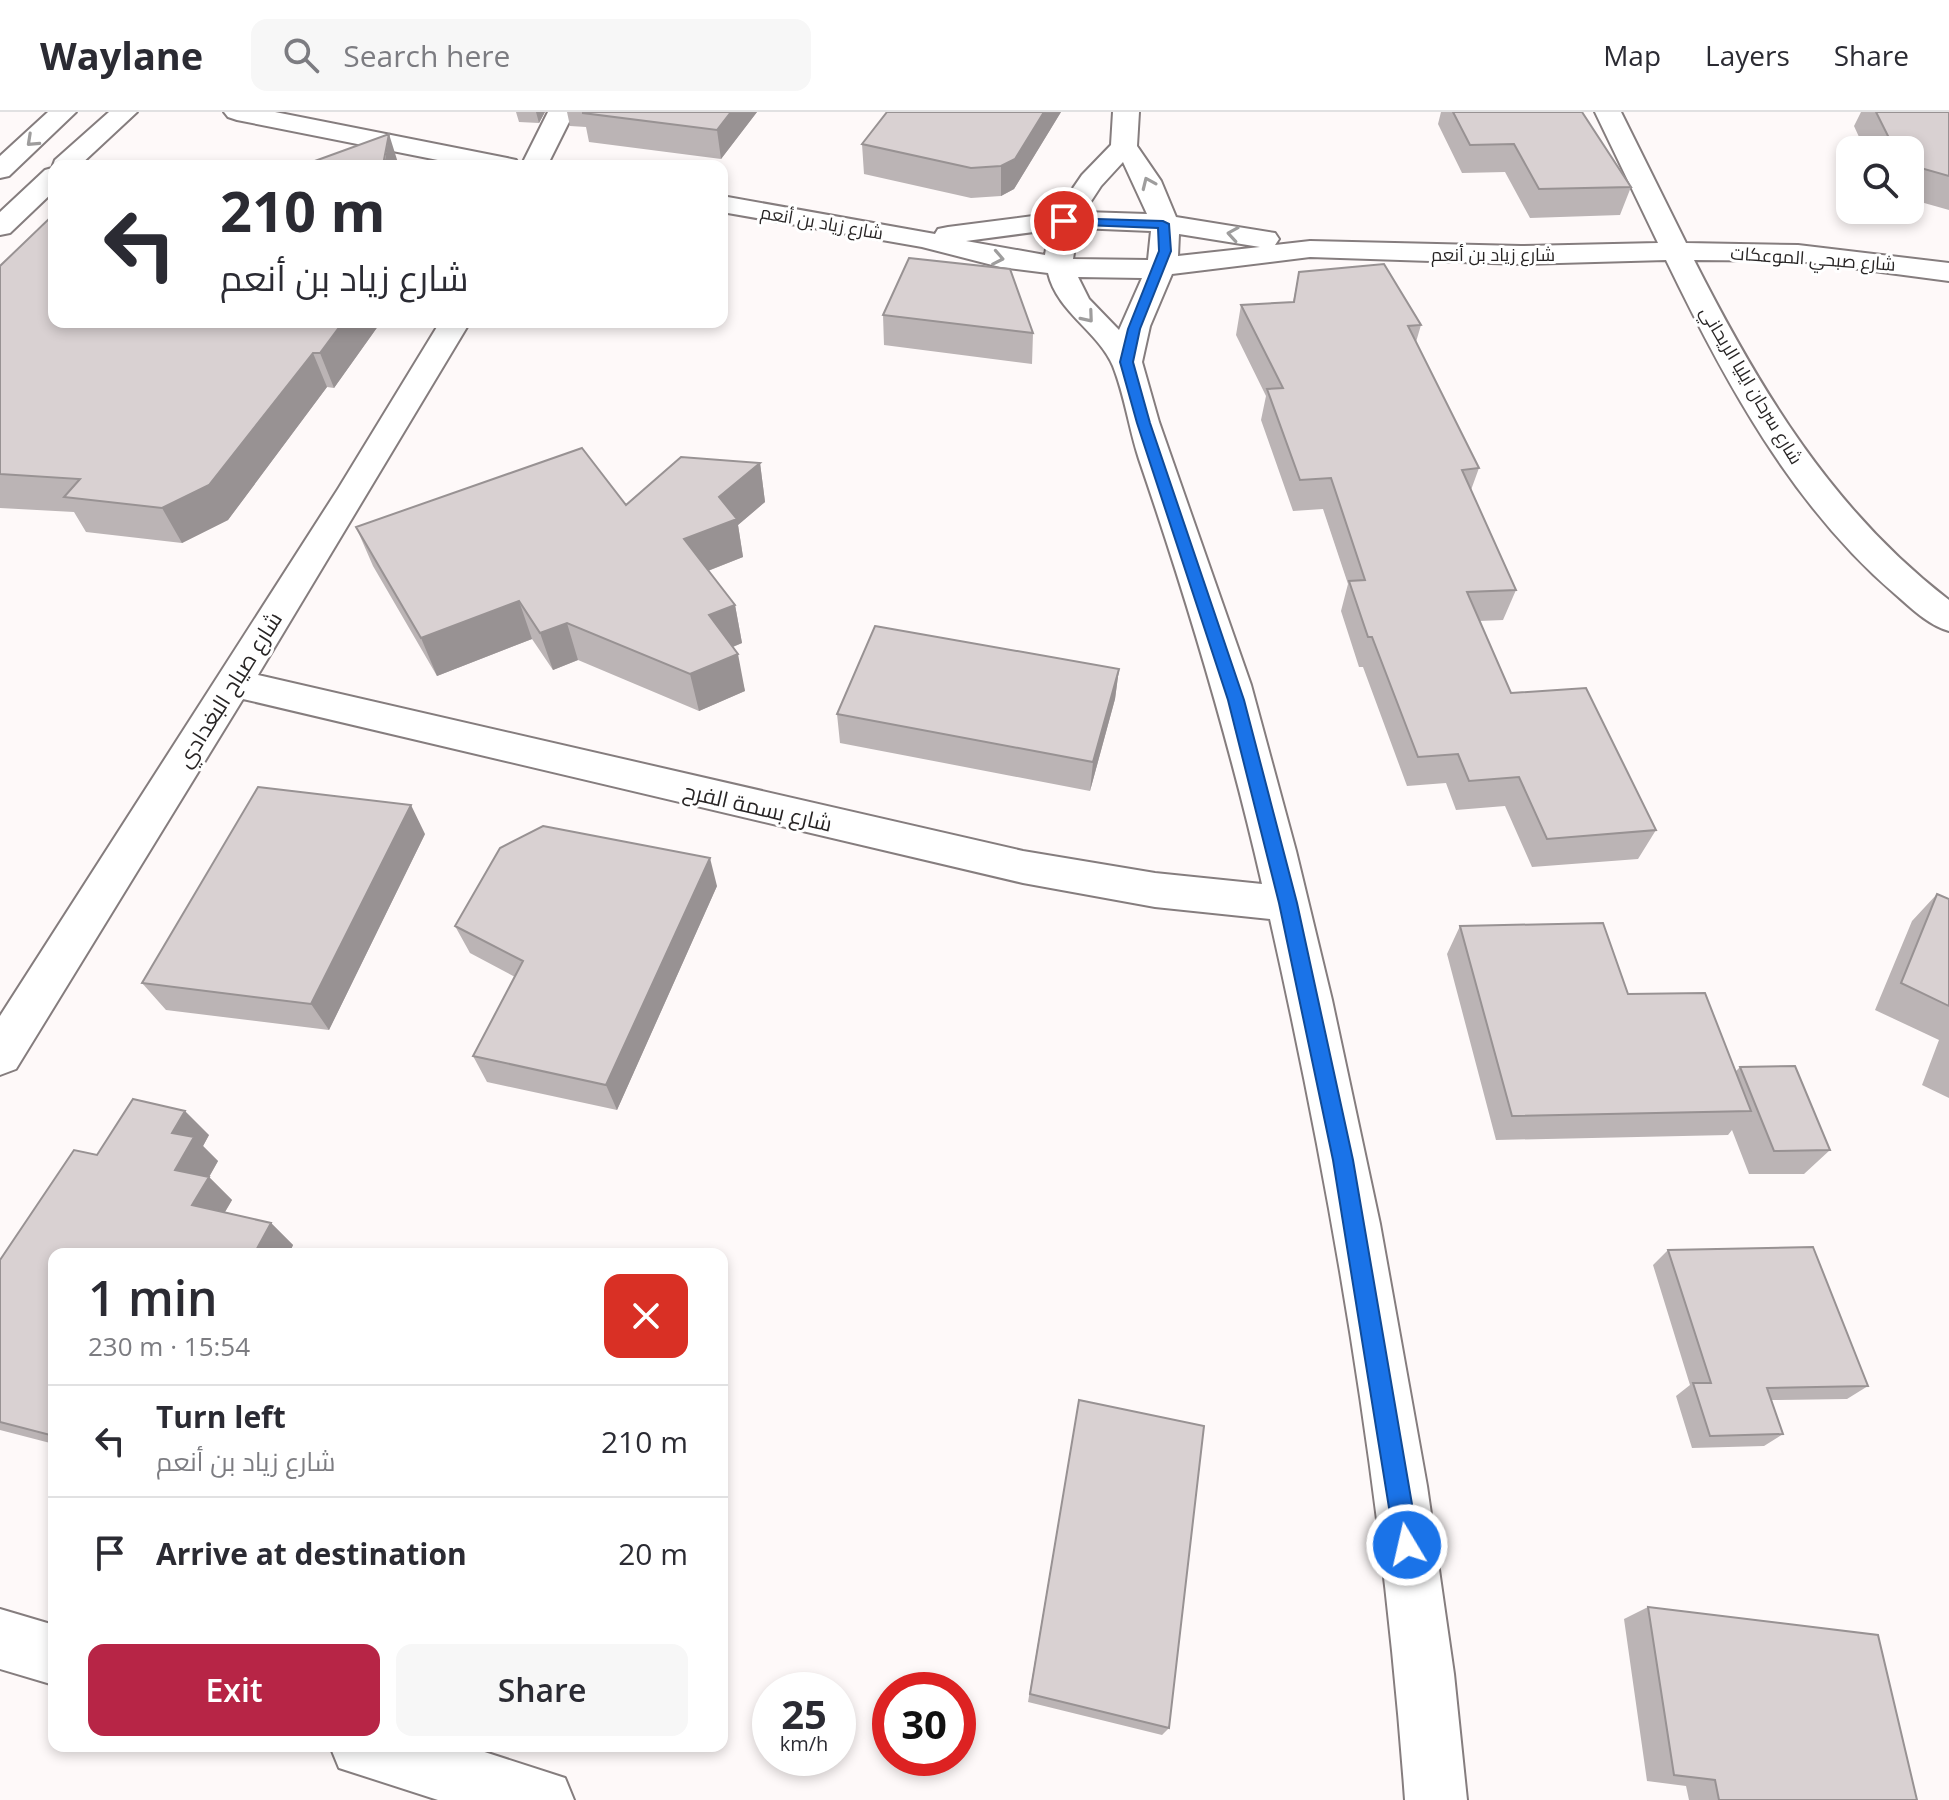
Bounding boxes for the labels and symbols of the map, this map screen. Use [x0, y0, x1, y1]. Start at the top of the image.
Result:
one-way arrow [26, 131, 41, 145]
one-way arrow [1142, 177, 1158, 192]
pin [1030, 187, 1098, 255]
street label: شارع زياد بن أنعم [759, 199, 885, 246]
one-way arrow [1226, 226, 1240, 243]
street label: شارع صبحي الموعكات [1729, 240, 1896, 279]
street label: شارع زياد بن أنعم [1431, 242, 1555, 267]
one-way arrow [991, 248, 1004, 265]
street label: شارع سرحان ايليا الريحاني [1693, 302, 1809, 470]
one-way arrow [1079, 308, 1093, 322]
street label: شارع صياح البغدادي [168, 605, 290, 774]
street label: شارع بسمة الفرح [680, 774, 835, 839]
position arrow [1365, 1503, 1449, 1587]
speed limit sign: 30 [872, 1672, 976, 1776]

